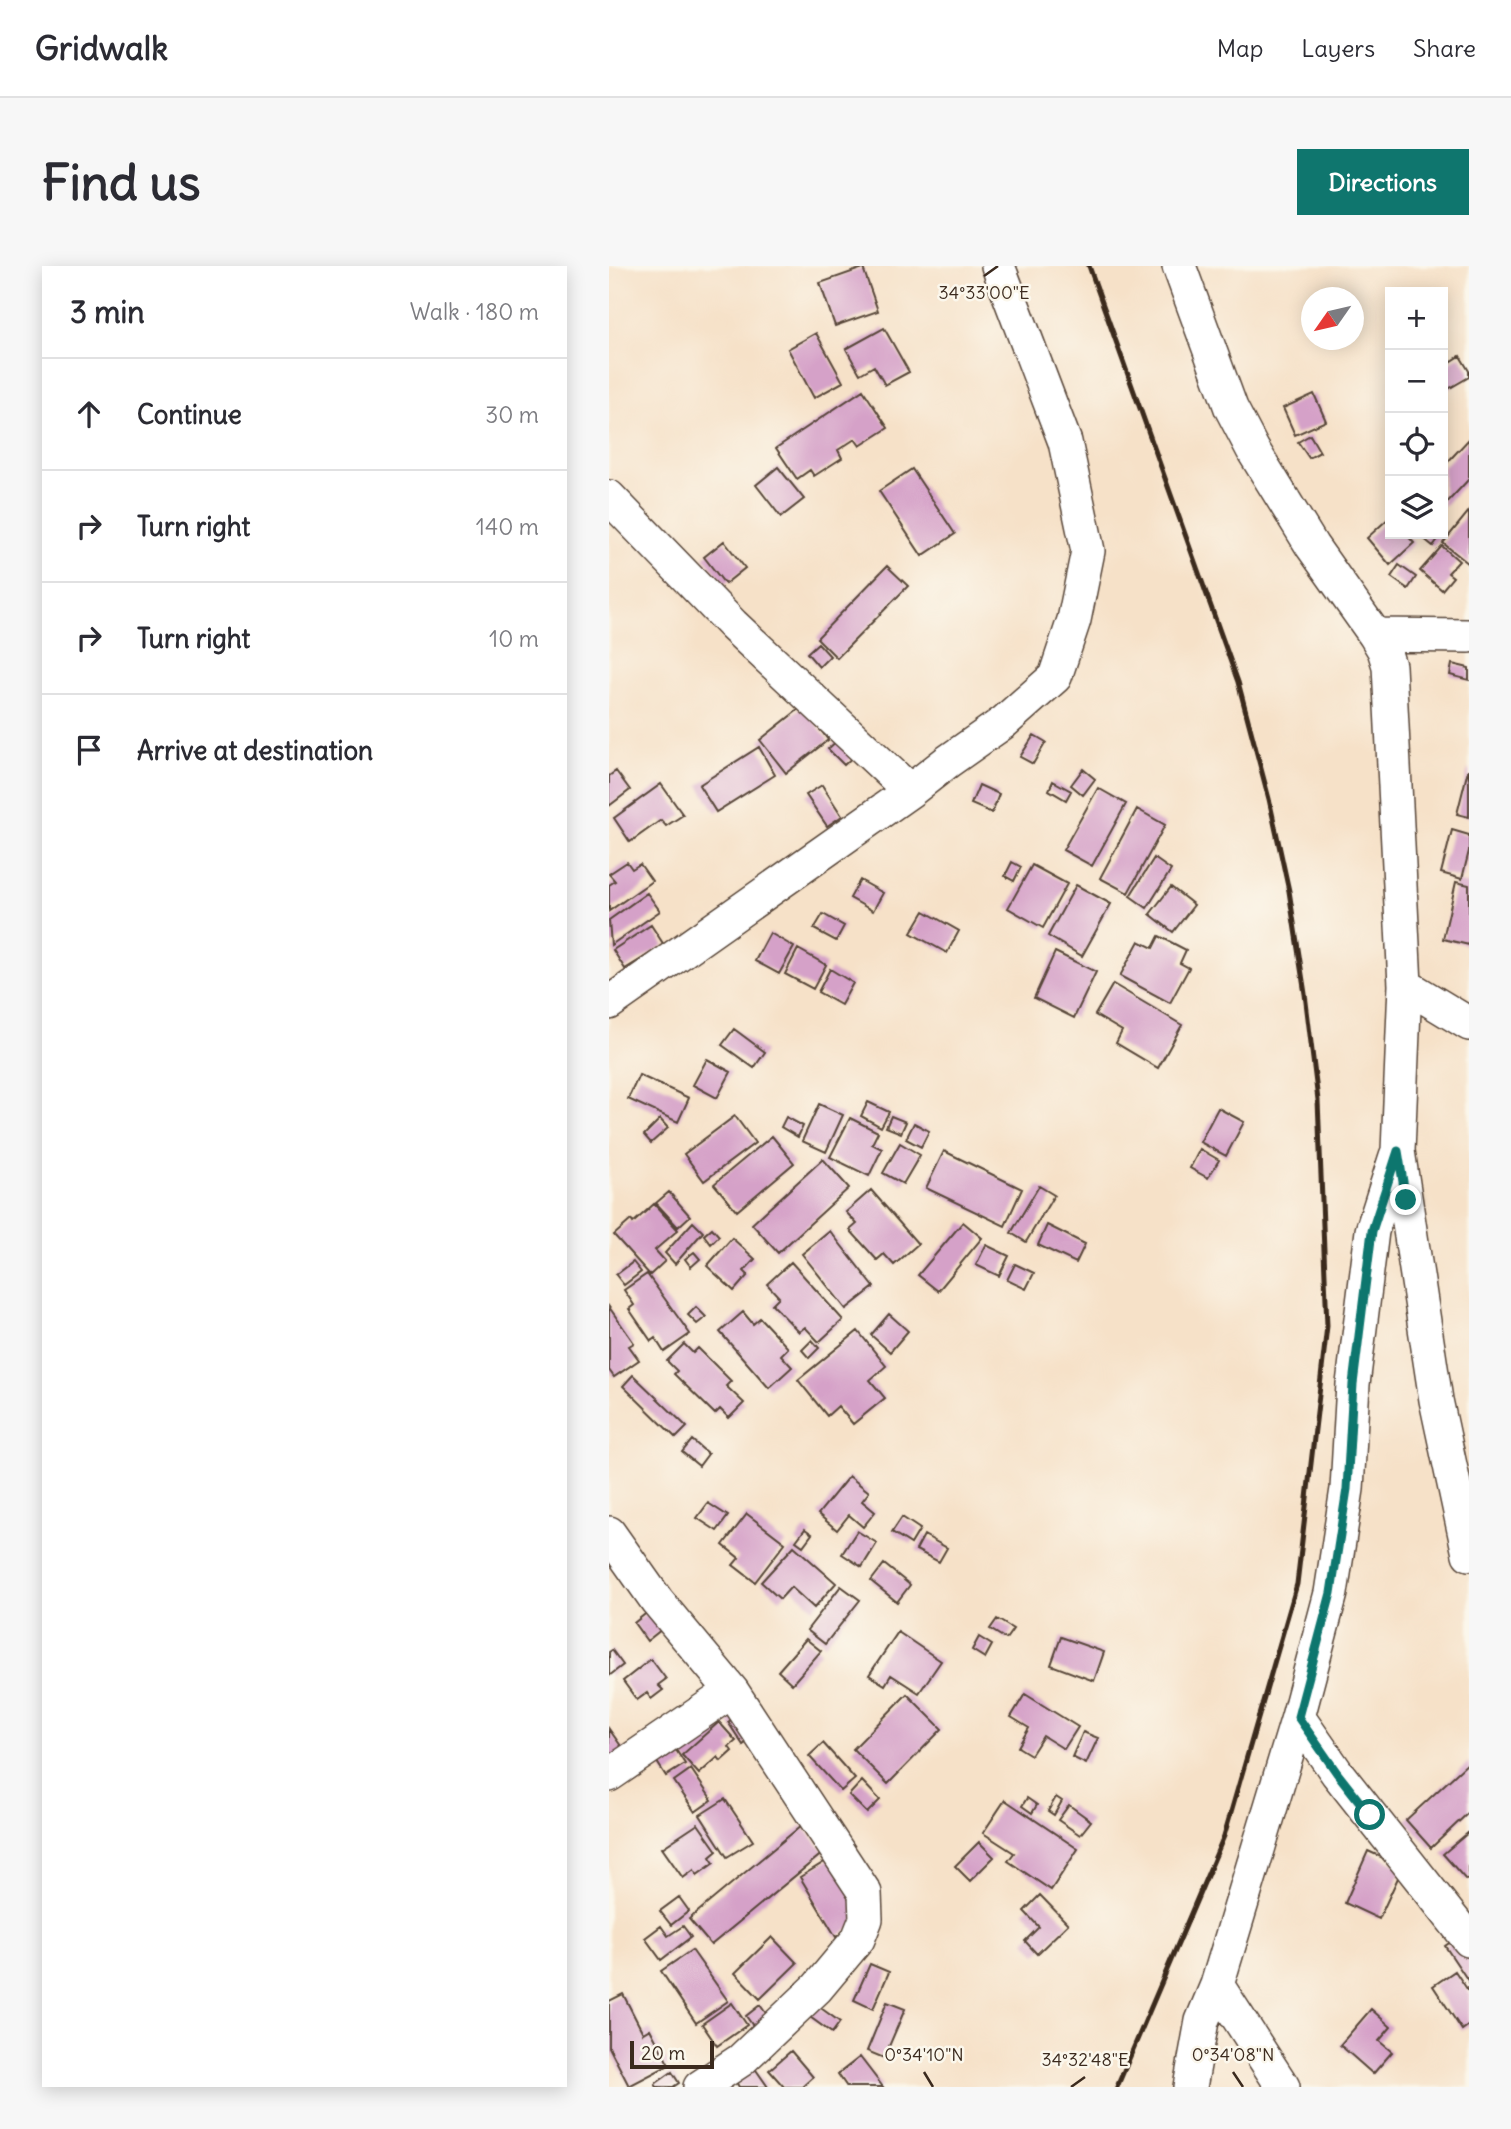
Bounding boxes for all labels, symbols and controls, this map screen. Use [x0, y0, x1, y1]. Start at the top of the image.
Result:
text: Gridwalk [35, 27, 168, 69]
text: Map [1217, 33, 1263, 63]
text: Layers [1301, 33, 1375, 63]
text: Share [1413, 33, 1476, 63]
button: Directions [1297, 149, 1469, 215]
text: Find us [42, 152, 200, 213]
text: 34°33'00"E [939, 281, 1029, 304]
north arrow [1301, 287, 1364, 350]
map controls [1385, 287, 1448, 539]
button: + [1385, 287, 1448, 350]
text: 3 min [70, 293, 145, 331]
text: Walk · 180 m [410, 297, 539, 326]
button: − [1385, 350, 1448, 413]
icon: ahead [70, 395, 108, 433]
text: Continue [137, 398, 242, 431]
text: 30 m [485, 400, 539, 429]
button: locate [1385, 413, 1448, 476]
button: layers [1385, 476, 1448, 539]
icon: right [70, 507, 108, 545]
text: Turn right [137, 510, 250, 543]
text: 140 m [476, 512, 539, 541]
icon: right [70, 619, 108, 657]
text: Turn right [137, 622, 250, 655]
text: 10 m [489, 624, 539, 653]
icon: arrive [70, 731, 108, 769]
text: Arrive at destination [137, 734, 373, 767]
route end [1390, 1184, 1421, 1215]
route start [1354, 1799, 1385, 1830]
scale bar [630, 2038, 714, 2070]
text: 20 m [641, 2041, 685, 2065]
text: 0°34'10"N [884, 2043, 964, 2066]
text: 0°34'08"N [1192, 2043, 1274, 2066]
text: 34°32'48"E [1041, 2048, 1129, 2071]

